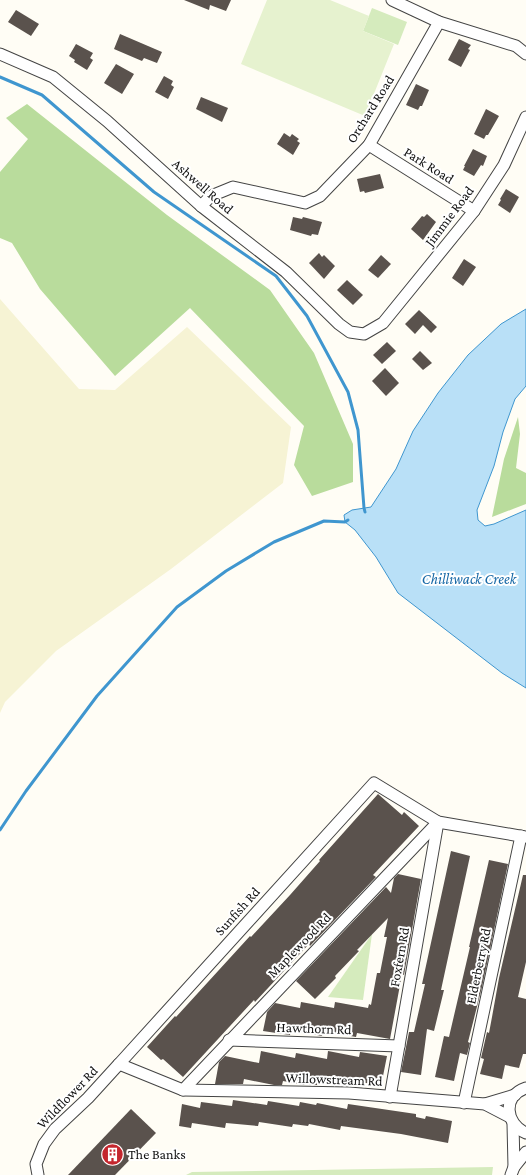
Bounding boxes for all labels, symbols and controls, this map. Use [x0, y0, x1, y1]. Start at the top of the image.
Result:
street label: Orchard Road [343, 72, 397, 146]
street label: Park Road [401, 143, 457, 187]
street label: Ashwell Road [169, 155, 237, 217]
street label: Jimmie Road [420, 182, 477, 251]
water label: Chilliwack Creek [422, 571, 518, 587]
street label: Sunfish Rd [211, 883, 263, 938]
street label: Maplewood Rd [264, 909, 334, 981]
street label: Foxfern Rd [386, 925, 412, 988]
street label: Elderberry Rd [462, 926, 494, 1005]
street label: Hawthorn Rd [276, 1019, 352, 1037]
street label: Wildflower Rd [33, 1062, 101, 1132]
street label: Willowstream Rd [285, 1069, 383, 1089]
building icon: The Banks [99, 1141, 125, 1167]
place label: The Banks [128, 1146, 186, 1162]

